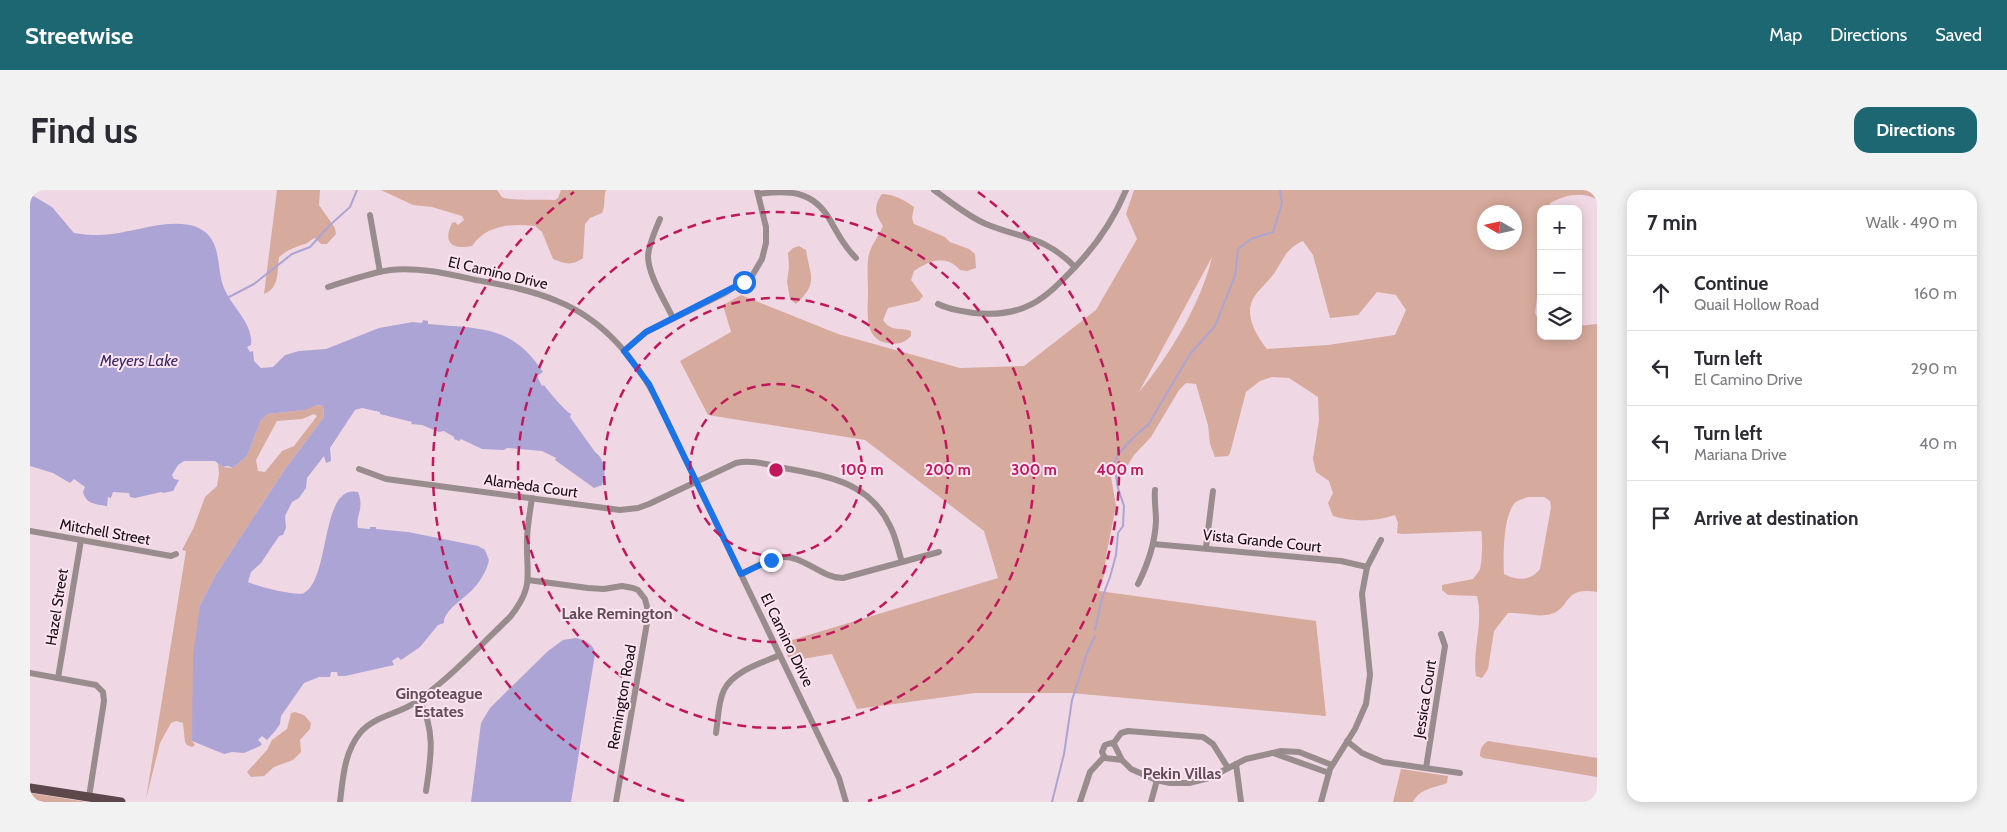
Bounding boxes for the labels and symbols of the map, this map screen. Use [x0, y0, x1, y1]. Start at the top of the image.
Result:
north arrow [1477, 205, 1522, 250]
street label: El Camino Drive [446, 253, 550, 293]
route start [733, 271, 756, 294]
water label: Meyers Lake [99, 351, 178, 370]
centre of rings [767, 461, 785, 479]
text: 100 m [840, 461, 884, 479]
text: 200 m [925, 461, 971, 479]
text: 300 m [1011, 461, 1057, 479]
text: 400 m [1097, 461, 1143, 479]
street label: Alameda Court [483, 471, 579, 501]
street label: Mitchell Street [58, 515, 152, 549]
street label: Vista Grande Court [1202, 526, 1322, 556]
route end [760, 549, 783, 572]
street label: Hazel Street [42, 567, 72, 647]
street label: El Camino Drive [757, 590, 818, 690]
district label: Lake Remington [561, 604, 673, 623]
street label: Remington Road [604, 643, 640, 751]
street label: Jessica Court [1410, 658, 1440, 741]
district label: Gingoteague Estates [396, 684, 482, 721]
district label: Pekin Villas [1143, 764, 1221, 783]

